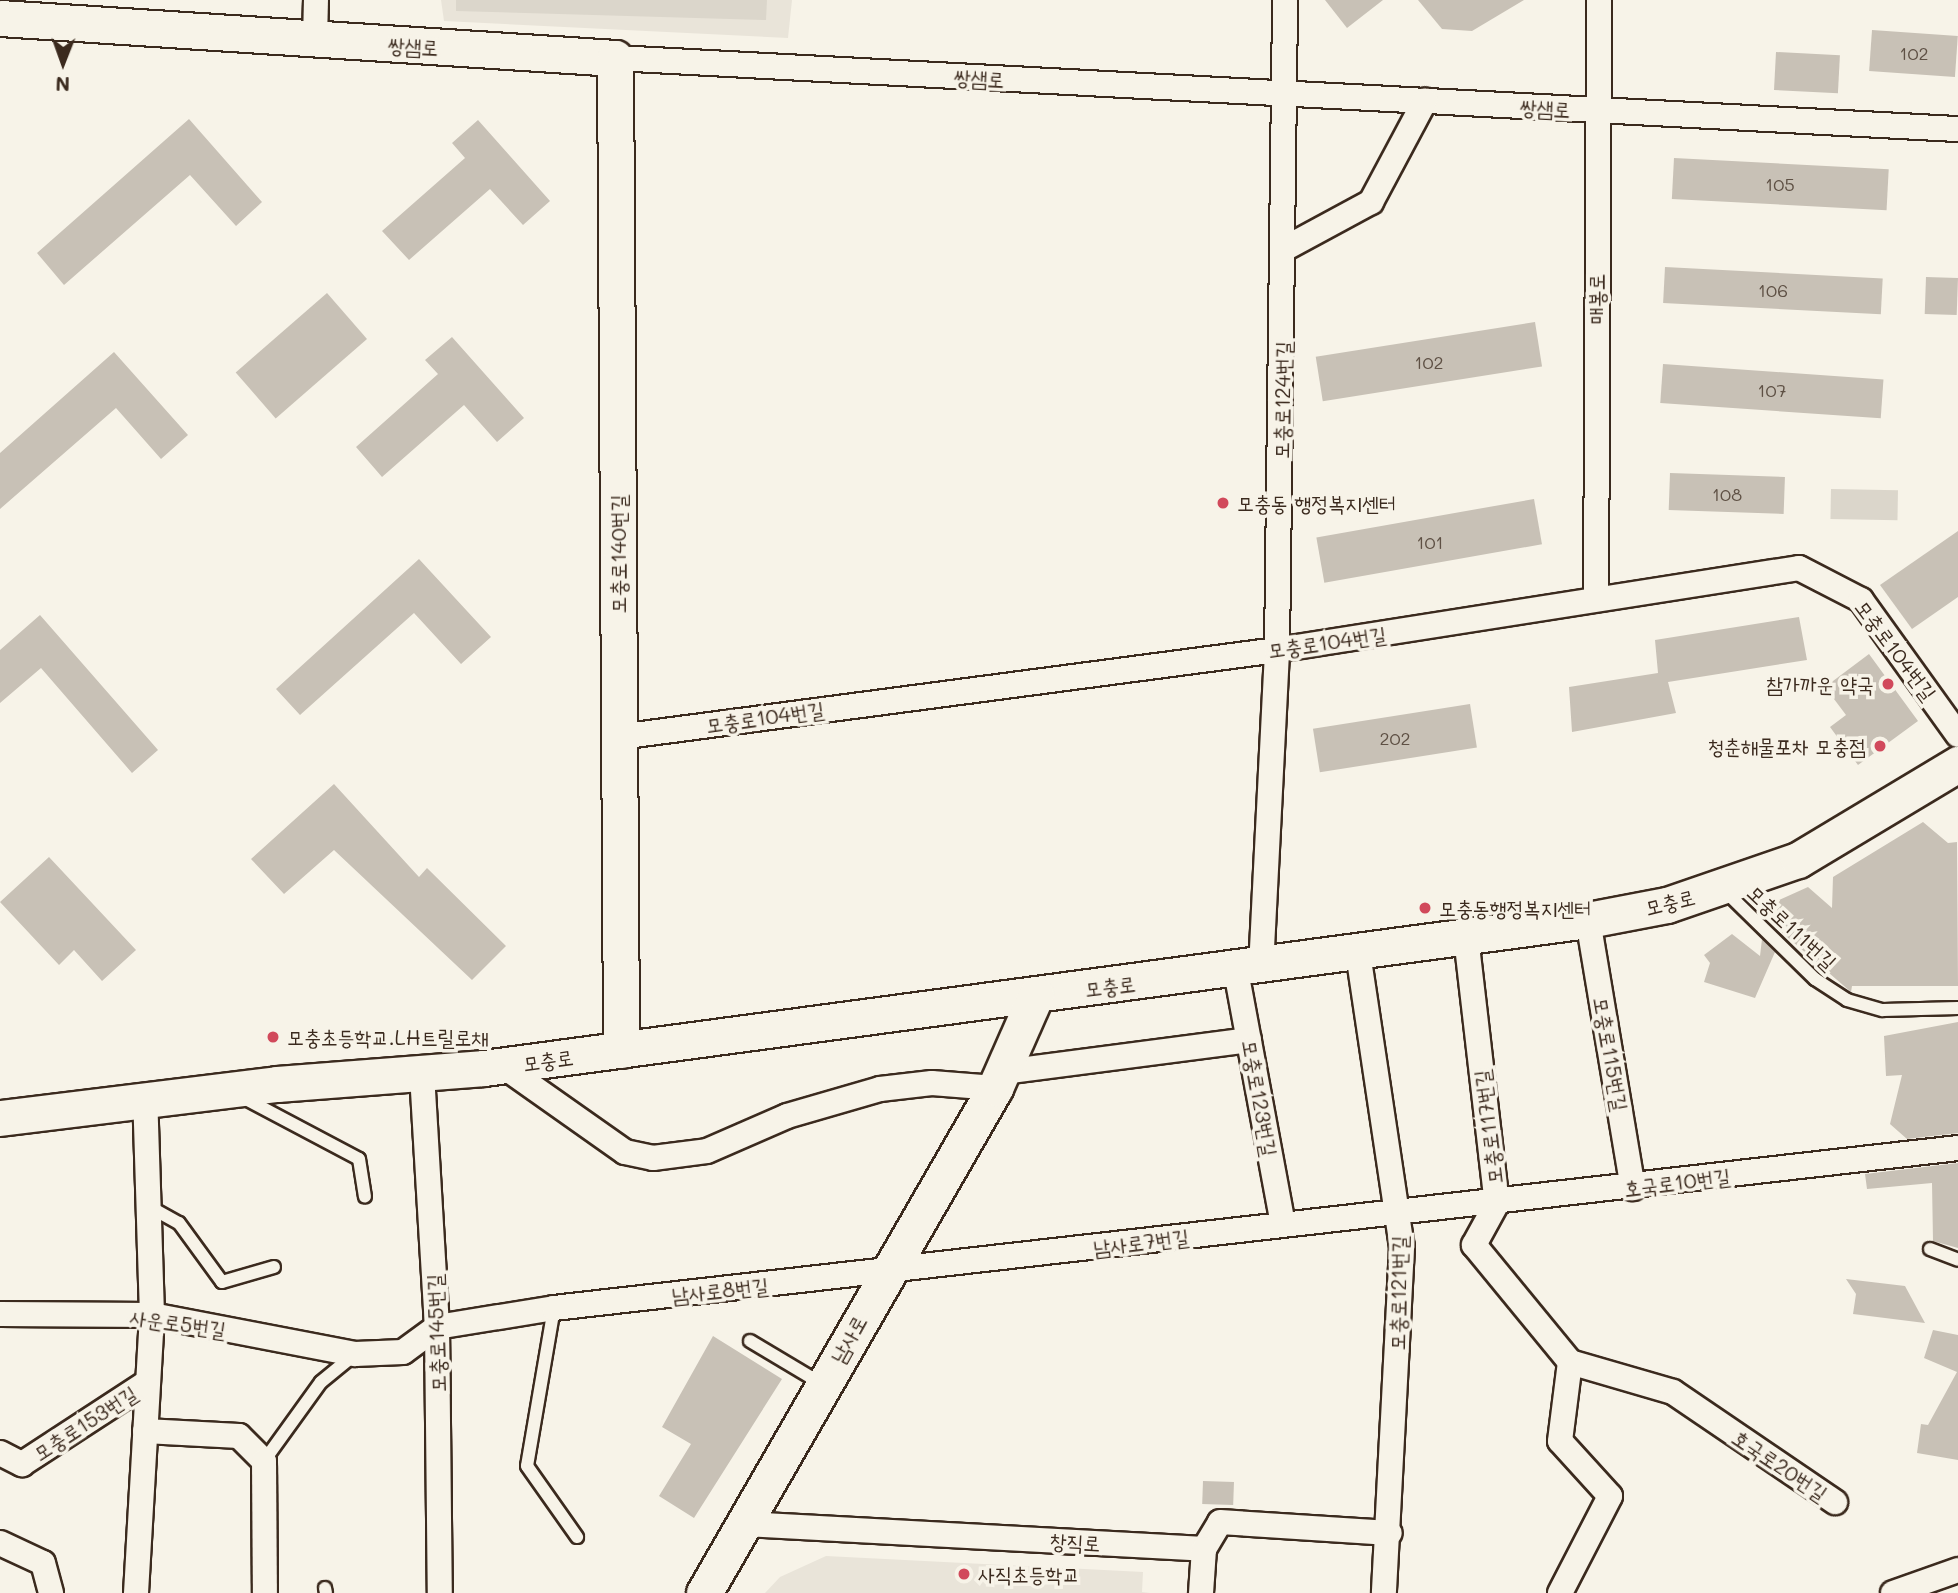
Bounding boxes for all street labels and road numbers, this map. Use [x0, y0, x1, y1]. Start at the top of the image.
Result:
street label: 쌍샘로 [387, 32, 439, 60]
street label: 쌍샘로 [953, 64, 1005, 92]
street label: 쌍샘로 [1519, 94, 1571, 122]
street label: 매봉로 [1583, 274, 1609, 324]
street label: 모충로124번길 [1268, 341, 1296, 459]
street label: 모충로140번길 [605, 494, 631, 614]
street label: 모충로104번길 [1850, 595, 1942, 705]
street label: 모충로104번길 [1266, 621, 1388, 663]
street label: 모충로104번길 [704, 696, 826, 738]
street label: 모충로111번길 [1742, 879, 1842, 975]
street label: 모충로 [1642, 884, 1698, 920]
street label: 모충로 [1083, 970, 1137, 1002]
street label: 모충로115번길 [1589, 995, 1633, 1113]
street label: 모충로123번길 [1237, 1038, 1283, 1158]
street label: 모충로 [521, 1044, 575, 1076]
street label: 모충로117번길 [1468, 1068, 1508, 1186]
street label: 호국로10번길 [1622, 1163, 1732, 1201]
street label: 남사로7번길 [1092, 1224, 1190, 1260]
street label: 모충로121번길 [1384, 1235, 1412, 1351]
street label: 남사로8번길 [670, 1272, 770, 1308]
street label: 모충로145번길 [421, 1273, 451, 1393]
street label: 사운로5번길 [128, 1304, 228, 1342]
street label: 남사로 [825, 1311, 871, 1367]
street label: 모충로153번길 [28, 1380, 142, 1466]
street label: 호국로20번길 [1728, 1424, 1832, 1506]
street label: 창직로 [1049, 1528, 1101, 1556]

